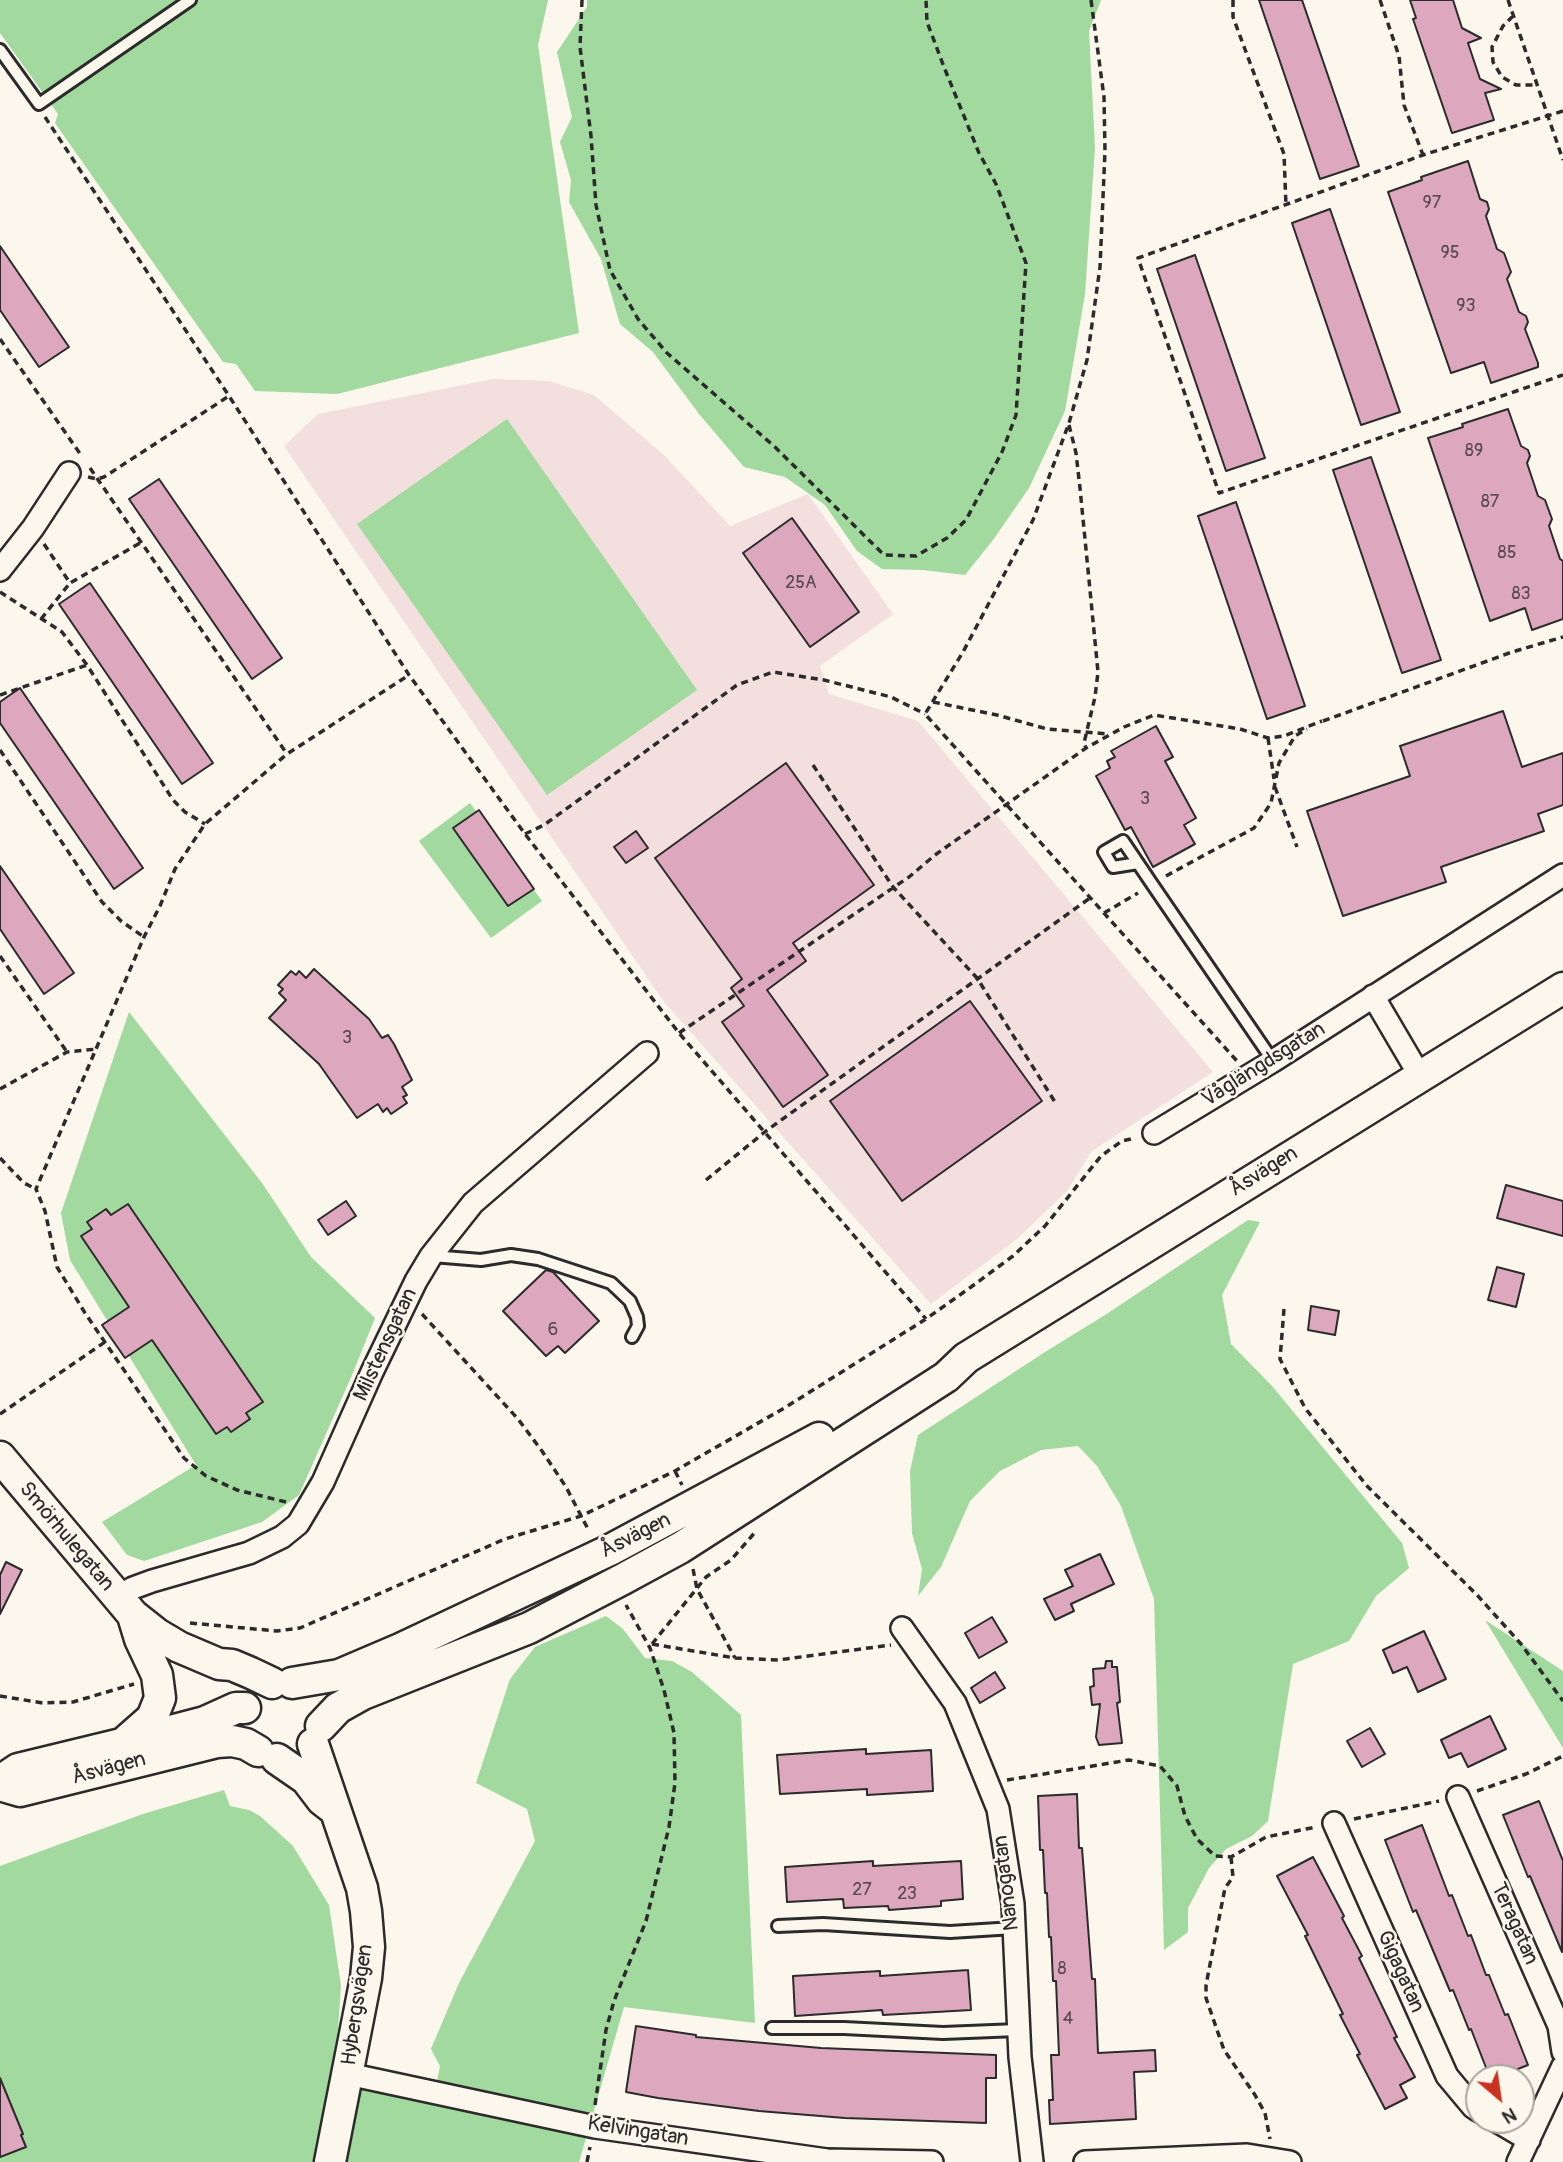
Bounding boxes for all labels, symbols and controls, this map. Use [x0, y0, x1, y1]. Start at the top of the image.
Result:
house number: 97 [1423, 192, 1441, 214]
house number: 95 [1440, 242, 1460, 264]
house number: 93 [1456, 295, 1476, 317]
house number: 89 [1465, 440, 1483, 462]
house number: 87 [1481, 491, 1499, 513]
house number: 85 [1498, 542, 1516, 564]
house number: 25A [785, 572, 817, 594]
house number: 83 [1511, 583, 1531, 605]
house number: 3 [1140, 788, 1150, 810]
street label: Våglängdsgatan [1198, 1017, 1330, 1113]
house number: 3 [342, 1027, 352, 1049]
street label: Åsvägen [1225, 1141, 1303, 1203]
street label: Milstensgatan [349, 1285, 423, 1405]
house number: 6 [548, 1319, 558, 1341]
street label: Smörhulegatan [13, 1477, 119, 1597]
street label: Åsvägen [597, 1508, 675, 1564]
street label: Åsvägen [69, 1747, 149, 1791]
street label: Nanogatan [989, 1834, 1025, 1932]
house number: 27 [852, 1879, 872, 1901]
street label: Teragatan [1485, 1879, 1543, 1969]
house number: 23 [897, 1883, 917, 1905]
street label: Gigagatan [1371, 1927, 1429, 2017]
street label: Hybergsvägen [337, 1943, 379, 2067]
house number: 8 [1057, 1958, 1067, 1980]
house number: 4 [1063, 2008, 1073, 2030]
north arrow [1465, 2064, 1535, 2134]
text: N [1498, 2102, 1521, 2129]
street label: Kelvingatan [586, 2112, 690, 2152]

